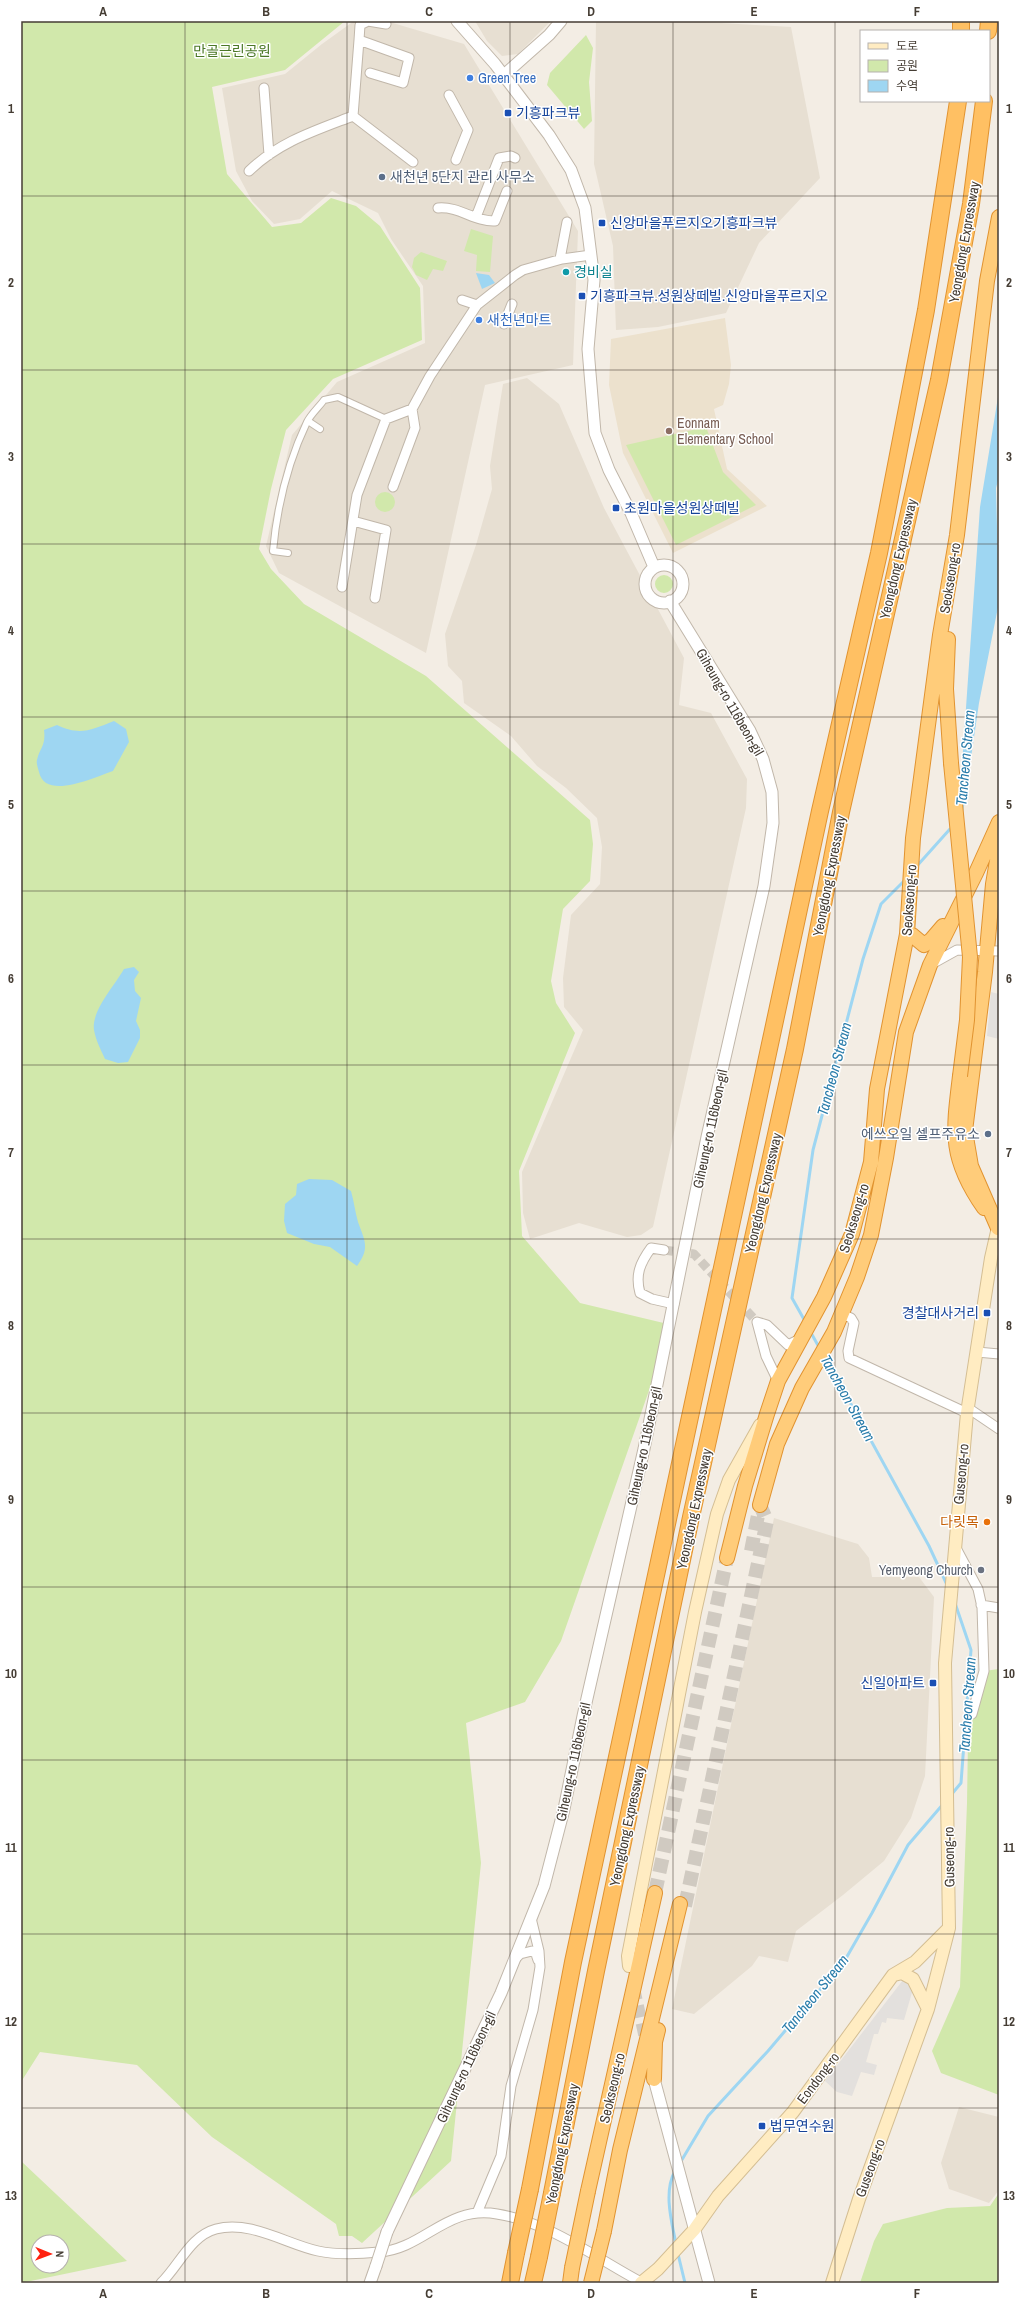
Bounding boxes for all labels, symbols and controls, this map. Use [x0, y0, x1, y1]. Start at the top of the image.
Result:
text: A [99, 3, 107, 20]
text: B [262, 3, 270, 20]
text: C [425, 3, 433, 20]
text: D [587, 3, 595, 20]
text: E [750, 3, 758, 20]
text: F [914, 3, 921, 20]
legend [860, 30, 990, 102]
text: 도로 [896, 38, 918, 54]
park label: 만골근린공원 [193, 42, 271, 60]
text: 공원 [896, 58, 918, 74]
place label: Green Tree [478, 69, 536, 87]
marker: Green Tree [465, 73, 475, 83]
text: 수역 [896, 78, 918, 94]
text: 1 [8, 100, 14, 117]
text: 1 [1006, 100, 1012, 117]
place label: 기흥파크뷰 [516, 104, 581, 122]
marker: 기흥파크뷰 [503, 108, 513, 118]
place label: 새천년 5단지 관리 사무소 [390, 168, 535, 186]
marker: 새천년 5단지 관리 사무소 [377, 172, 387, 182]
street label: Yeongdong Expressway [944, 180, 984, 304]
place label: 신앙마을푸르지오기흥파크뷰 [610, 214, 778, 232]
marker: 신앙마을푸르지오기흥파크뷰 [597, 218, 607, 228]
place label: 경비실 [574, 263, 613, 281]
marker: 경비실 [561, 267, 571, 277]
text: 2 [8, 274, 14, 291]
text: 2 [1006, 274, 1012, 291]
place label: 기흥파크뷰.성원상떼빌.신앙마을푸르지오 [590, 287, 828, 305]
marker: 기흥파크뷰.성원상떼빌.신앙마을푸르지오 [577, 291, 587, 301]
place label: 새천년마트 [487, 311, 552, 329]
marker: 새천년마트 [474, 315, 484, 325]
place label: Eonnam Elementary School [677, 414, 773, 448]
marker: Eonnam Elementary School [664, 426, 674, 436]
text: 3 [8, 448, 14, 465]
text: 3 [1006, 448, 1012, 465]
street label: Yeongdong Expressway [875, 497, 921, 621]
place label: 초원마을성원상떼빌 [624, 499, 740, 517]
marker: 초원마을성원상떼빌 [611, 503, 621, 513]
street label: Seokseong-ro [936, 541, 964, 615]
text: 4 [8, 622, 14, 639]
text: 4 [1006, 622, 1012, 639]
street label: Giheung-ro 116beon-gil [692, 645, 768, 759]
water label: Tancheon Stream [950, 709, 980, 807]
text: 5 [8, 796, 14, 813]
text: 5 [1006, 796, 1012, 813]
street label: Yeongdong Expressway [808, 814, 850, 938]
street label: Seokseong-ro [898, 864, 920, 936]
text: 6 [8, 970, 14, 987]
text: 6 [1006, 970, 1012, 987]
water label: Tancheon Stream [811, 1020, 857, 1118]
street label: Giheung-ro 116beon-gil [689, 1068, 731, 1190]
place label: 에쓰오일 셀프주유소 [861, 1125, 980, 1143]
marker: 에쓰오일 셀프주유소 [983, 1129, 993, 1139]
street label: Yeongdong Expressway [740, 1131, 786, 1255]
text: 7 [8, 1144, 14, 1161]
text: 7 [1006, 1144, 1012, 1161]
street label: Seokseong-ro [835, 1181, 873, 1255]
place label: 경찰대사거리 [902, 1304, 979, 1322]
marker: 경찰대사거리 [982, 1308, 992, 1318]
text: 8 [8, 1317, 14, 1334]
text: 8 [1006, 1317, 1012, 1334]
water label: Tancheon Stream [816, 1351, 880, 1445]
street label: Giheung-ro 116beon-gil [623, 1385, 665, 1507]
street label: Guseong-ro [949, 1443, 973, 1505]
street label: Yeongdong Expressway [672, 1447, 716, 1571]
text: 9 [8, 1491, 14, 1508]
text: 9 [1006, 1491, 1012, 1508]
place label: 다릿목 [940, 1513, 979, 1531]
marker: 다릿목 [982, 1517, 992, 1527]
place label: Yemyeong Church [879, 1561, 973, 1579]
marker: Yemyeong Church [976, 1565, 986, 1575]
water label: Tancheon Stream [953, 1656, 981, 1754]
text: 10 [5, 1665, 17, 1682]
text: 10 [1003, 1665, 1015, 1682]
place label: 신일아파트 [861, 1674, 925, 1692]
marker: 신일아파트 [928, 1678, 938, 1688]
street label: Giheung-ro 116beon-gil [552, 1701, 594, 1823]
street label: Yeongdong Expressway [605, 1764, 649, 1888]
street label: Guseong-ro [939, 1827, 959, 1887]
text: 11 [5, 1839, 17, 1856]
text: 11 [1003, 1839, 1015, 1856]
water label: Tancheon Stream [777, 1950, 853, 2038]
street label: Giheung-ro 116beon-gil [432, 2008, 500, 2126]
text: 12 [5, 2013, 17, 2030]
text: 12 [1003, 2013, 1015, 2030]
street label: Eondong-ro [793, 2049, 843, 2107]
street label: Seokseong-ro [595, 2051, 629, 2125]
street label: Yeongdong Expressway [541, 2082, 583, 2206]
place label: 법무연수원 [770, 2117, 834, 2135]
marker: 법무연수원 [757, 2121, 767, 2131]
street label: Guseong-ro [851, 2136, 889, 2200]
text: 13 [5, 2187, 17, 2204]
text: 13 [1003, 2187, 1015, 2204]
north arrow [30, 2234, 70, 2274]
text: N [53, 2251, 67, 2258]
text: A [99, 2285, 107, 2302]
text: B [262, 2285, 270, 2302]
text: C [425, 2285, 433, 2302]
text: D [587, 2285, 595, 2302]
text: E [750, 2285, 758, 2302]
text: F [914, 2285, 921, 2302]

